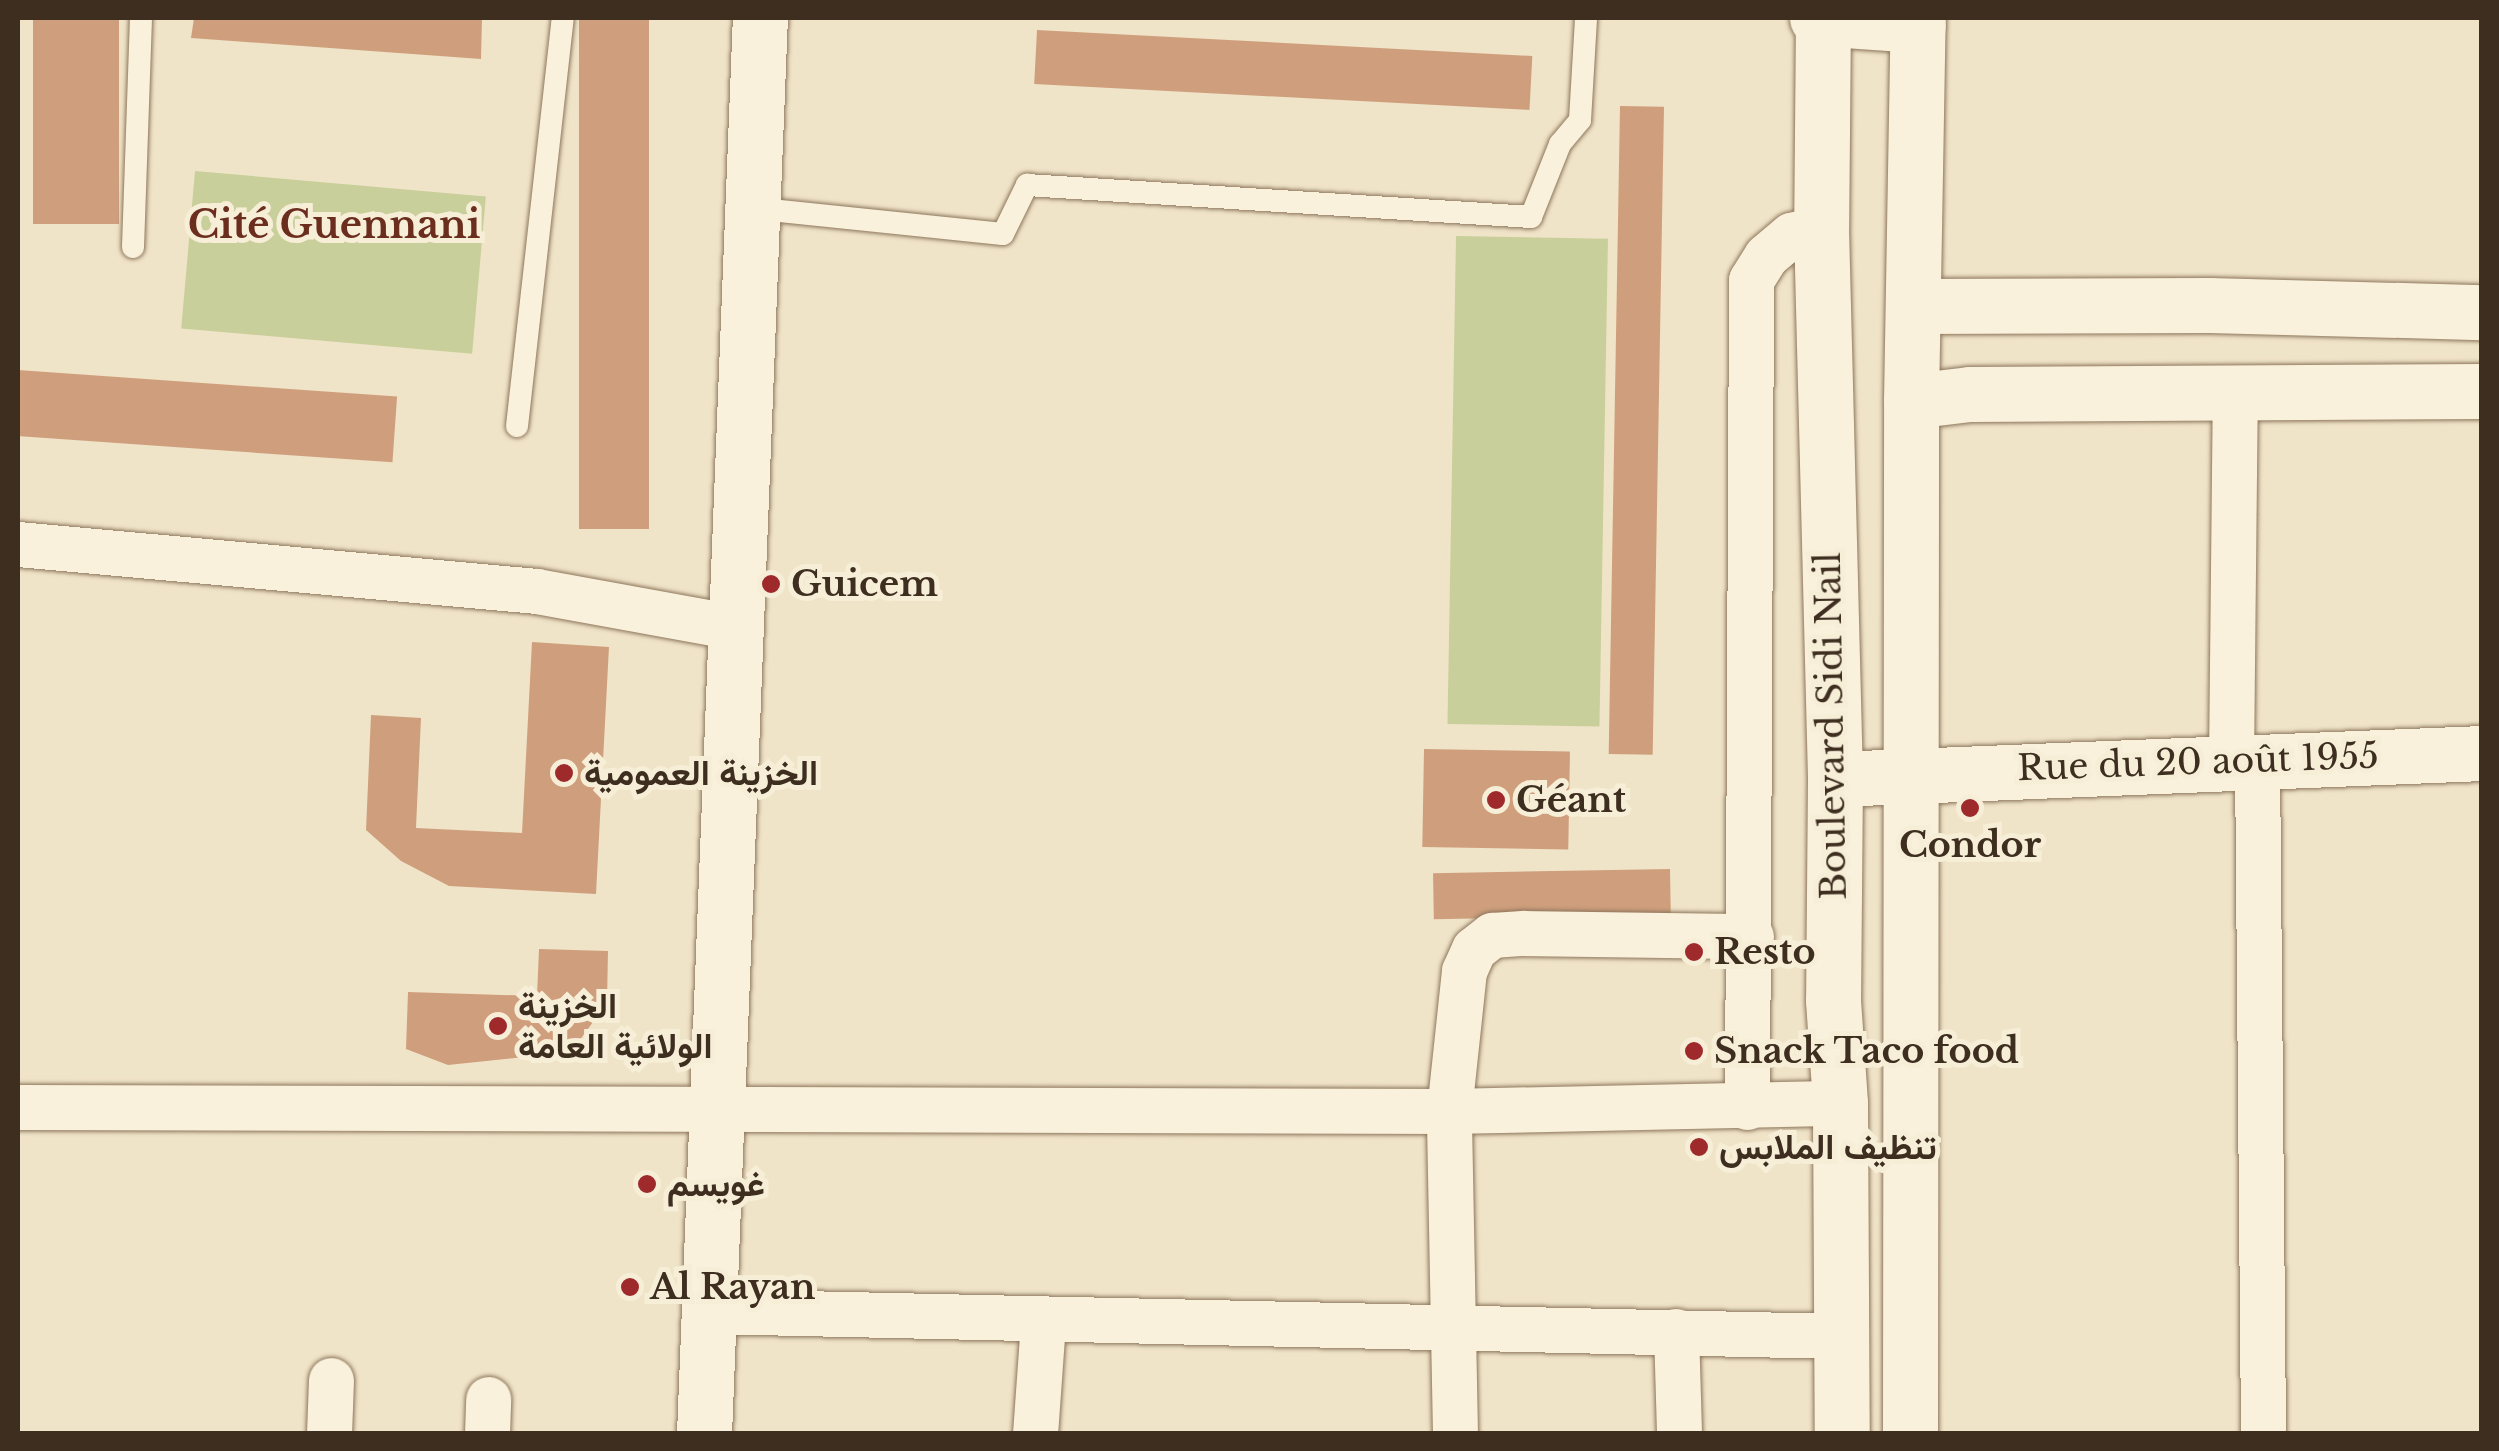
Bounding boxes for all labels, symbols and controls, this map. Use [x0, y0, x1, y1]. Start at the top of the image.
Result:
district label: Cité Guennani [188, 202, 480, 248]
street label: Boulevard Sidi Nail [1807, 552, 1855, 900]
place label: Guicem [791, 563, 938, 605]
marker: Guicem [760, 573, 782, 595]
street label: Rue du 20 août 1955 [2017, 735, 2379, 789]
place label: الخزينة العمومية [584, 752, 818, 794]
marker: الخزينة العمومية [553, 762, 575, 784]
place label: Géant [1516, 779, 1626, 821]
marker: Géant [1485, 789, 1507, 811]
marker: Condor [1959, 797, 1981, 819]
place label: Condor [1899, 824, 2041, 866]
place label: Resto [1714, 931, 1816, 973]
marker: Resto [1683, 941, 1705, 963]
place label: الخزينة الولائية العامة [518, 985, 713, 1067]
marker: الخزينة الولائية العامة [487, 1015, 509, 1037]
place label: Snack Taco food [1714, 1030, 2021, 1072]
marker: Snack Taco food [1683, 1040, 1705, 1062]
place label: تنظيف الملابس [1719, 1126, 1937, 1168]
marker: تنظيف الملابس [1688, 1136, 1710, 1158]
place label: غويسم [667, 1163, 765, 1205]
marker: غويسم [636, 1173, 658, 1195]
place label: Al Rayan [650, 1266, 816, 1308]
marker: Al Rayan [619, 1276, 641, 1298]

